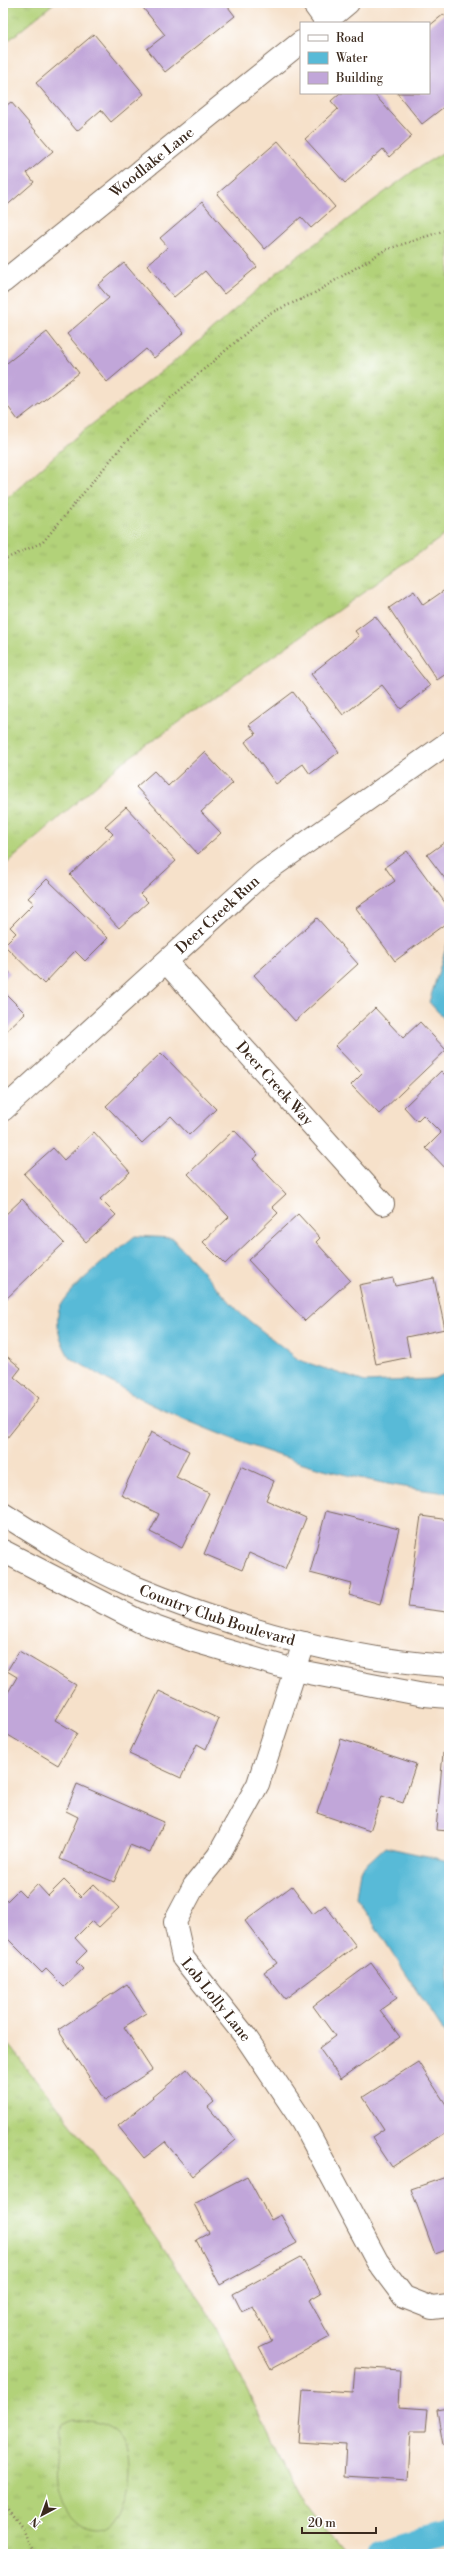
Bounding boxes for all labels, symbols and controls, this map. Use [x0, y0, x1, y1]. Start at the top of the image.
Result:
legend [300, 22, 430, 94]
text: Road [336, 31, 364, 46]
text: Water [335, 51, 368, 66]
text: Building [335, 71, 384, 86]
street label: Woodlake Lane [105, 123, 198, 202]
street label: Deer Creek Run [171, 872, 263, 958]
street label: Deer Creek Way [232, 1037, 318, 1130]
street label: Country Club Boulevard [136, 1580, 298, 1650]
street label: Lob Lolly Lane [177, 1954, 255, 2045]
north arrow [22, 2495, 62, 2535]
scale bar [302, 2509, 376, 2535]
text: N [28, 2513, 44, 2530]
text: 20 m [308, 2516, 336, 2531]

